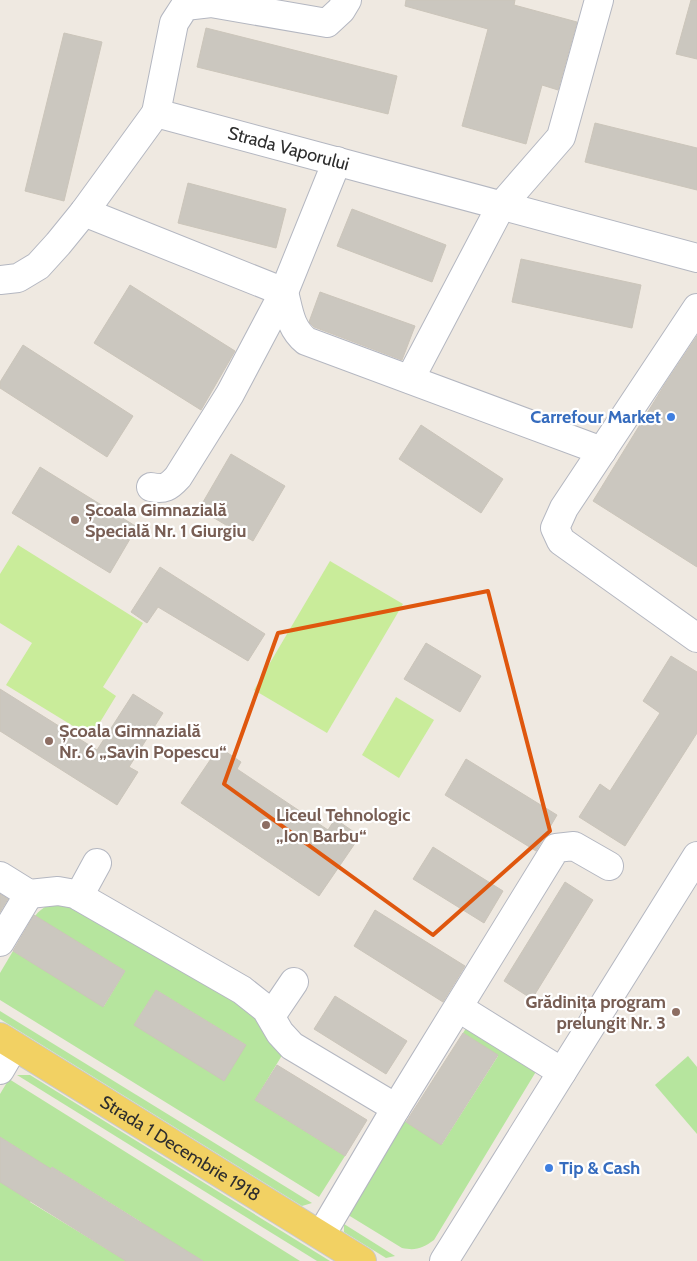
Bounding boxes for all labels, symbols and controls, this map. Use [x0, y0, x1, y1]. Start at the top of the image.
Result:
street label: Strada Vaporului [226, 122, 352, 175]
place label: Carrefour Market [530, 406, 661, 428]
marker: Carrefour Market [665, 411, 677, 423]
place label: Școala Gimnazială Specială Nr. 1 Giurgiu [85, 499, 246, 542]
marker: Școala Gimnazială Specială Nr. 1 Giurgiu [69, 514, 81, 526]
place label: Școala Gimnazială Nr. 6 „Savin Popescu“ [59, 720, 227, 763]
marker: Școala Gimnazială Nr. 6 „Savin Popescu“ [43, 735, 55, 747]
place label: Liceul Tehnologic „Ion Barbu“ [276, 804, 410, 847]
marker: Liceul Tehnologic „Ion Barbu“ [260, 819, 272, 831]
place label: Grădinița program prelungit Nr. 3 [526, 991, 666, 1034]
marker: Grădinița program prelungit Nr. 3 [670, 1006, 682, 1018]
street label: Strada 1 Decembrie 1918 [96, 1091, 264, 1206]
place label: Tip & Cash [559, 1157, 640, 1179]
marker: Tip & Cash [543, 1162, 555, 1174]

